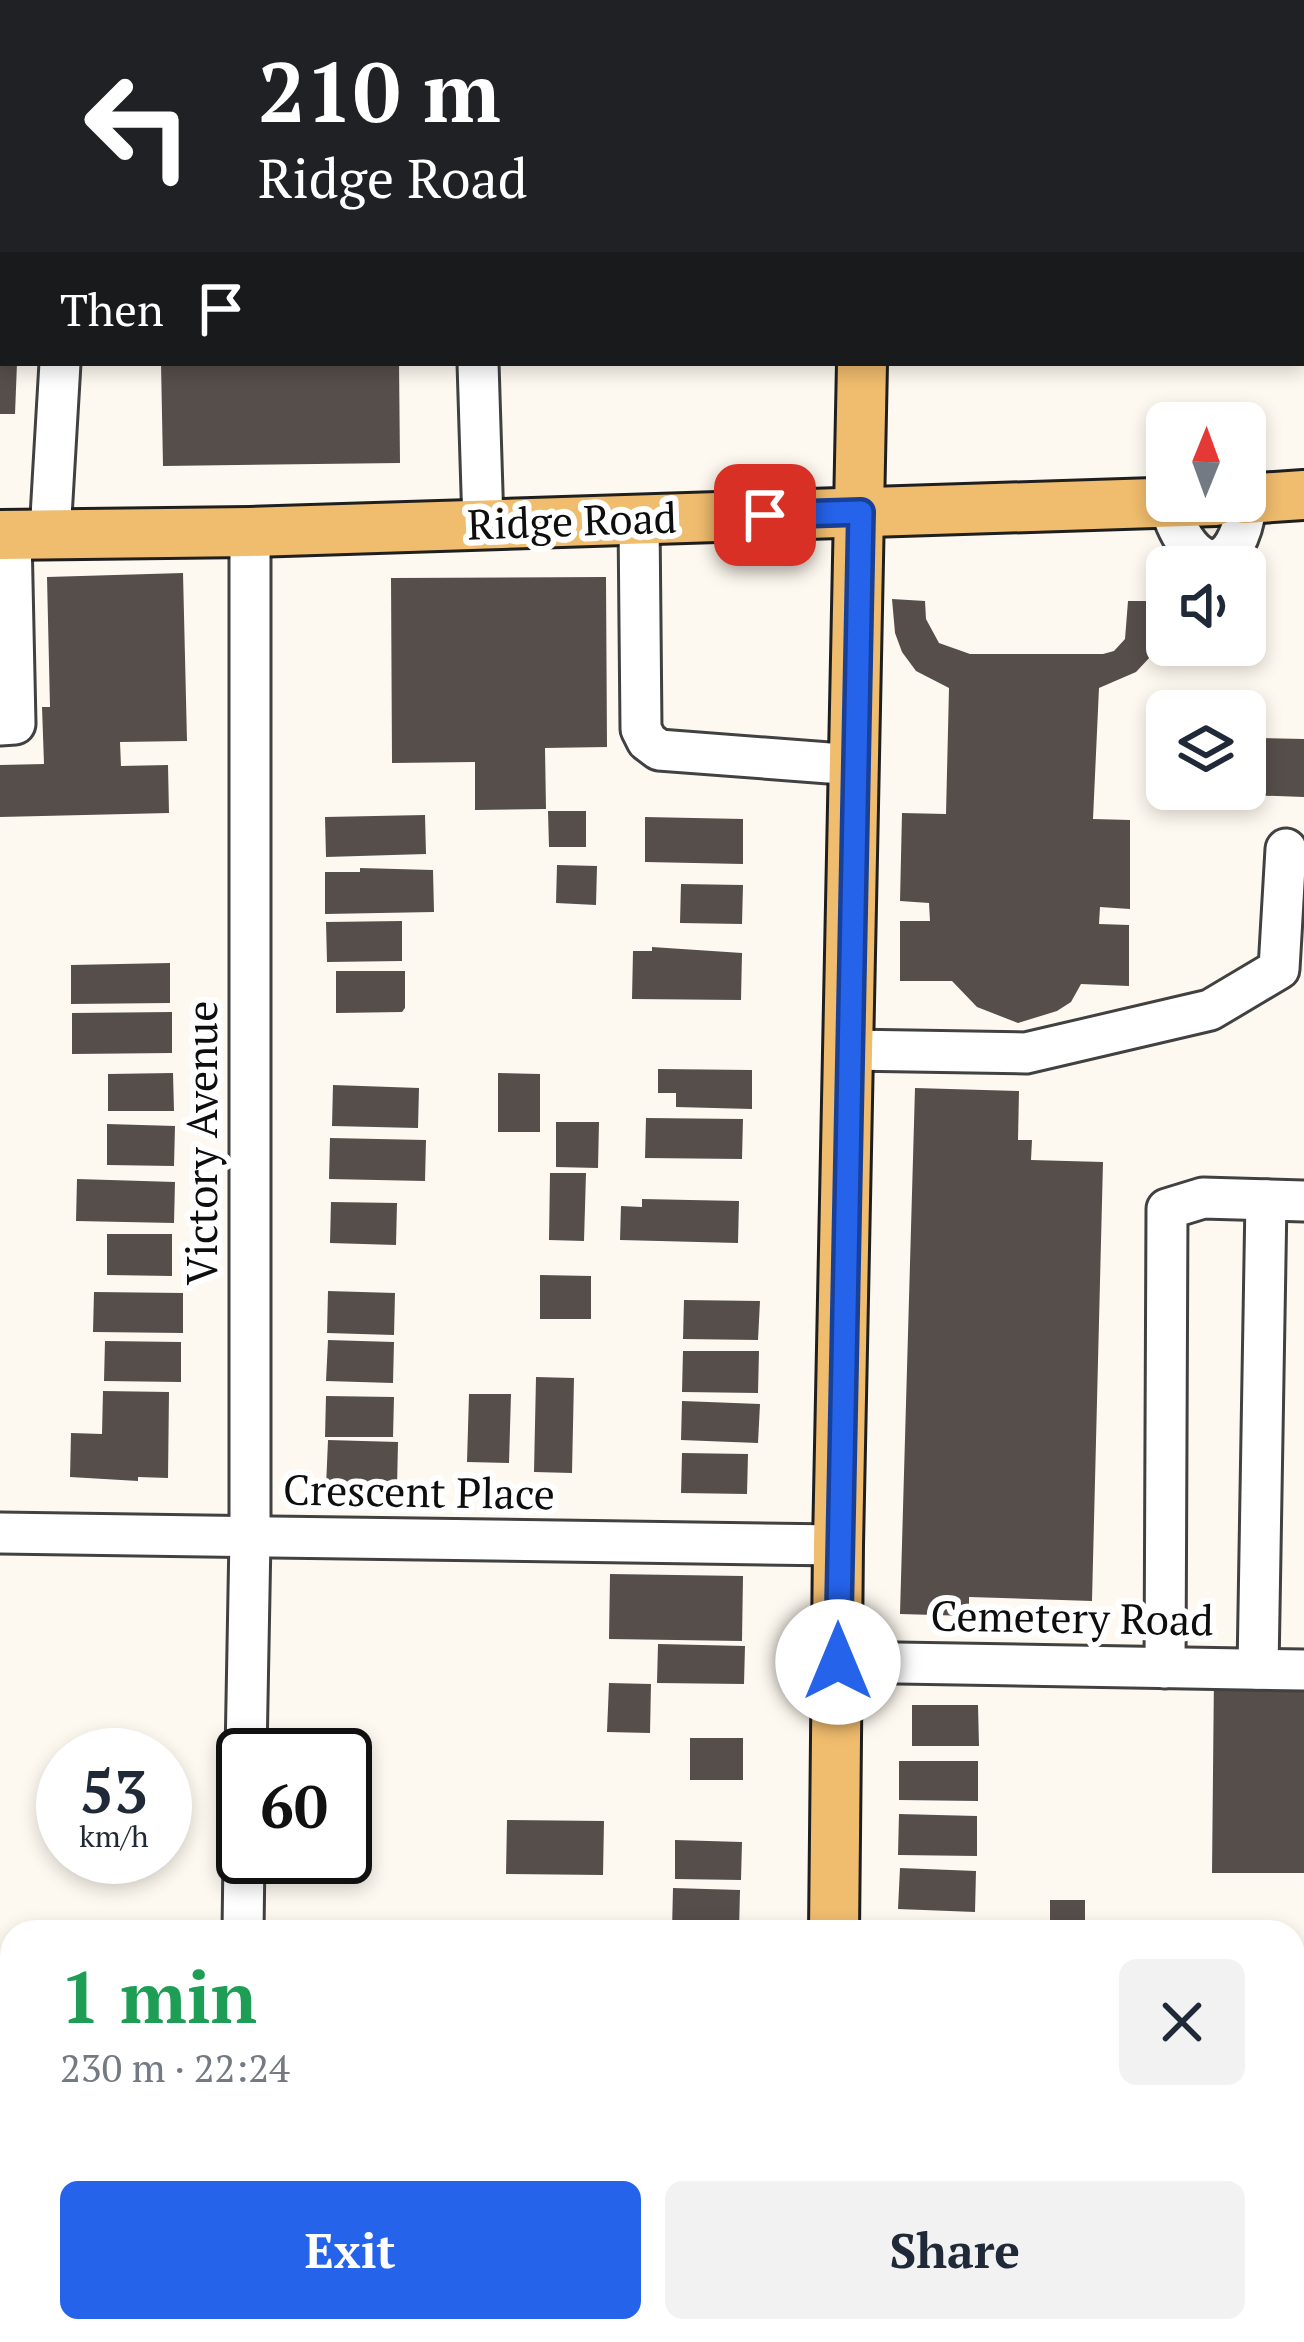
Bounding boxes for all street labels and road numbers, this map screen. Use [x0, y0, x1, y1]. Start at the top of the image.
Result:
street label: Ridge Road [466, 488, 678, 552]
street label: Victory Avenue [173, 1001, 229, 1285]
street label: Crescent Place [283, 1461, 555, 1521]
street label: Cemetery Road [930, 1587, 1214, 1647]

